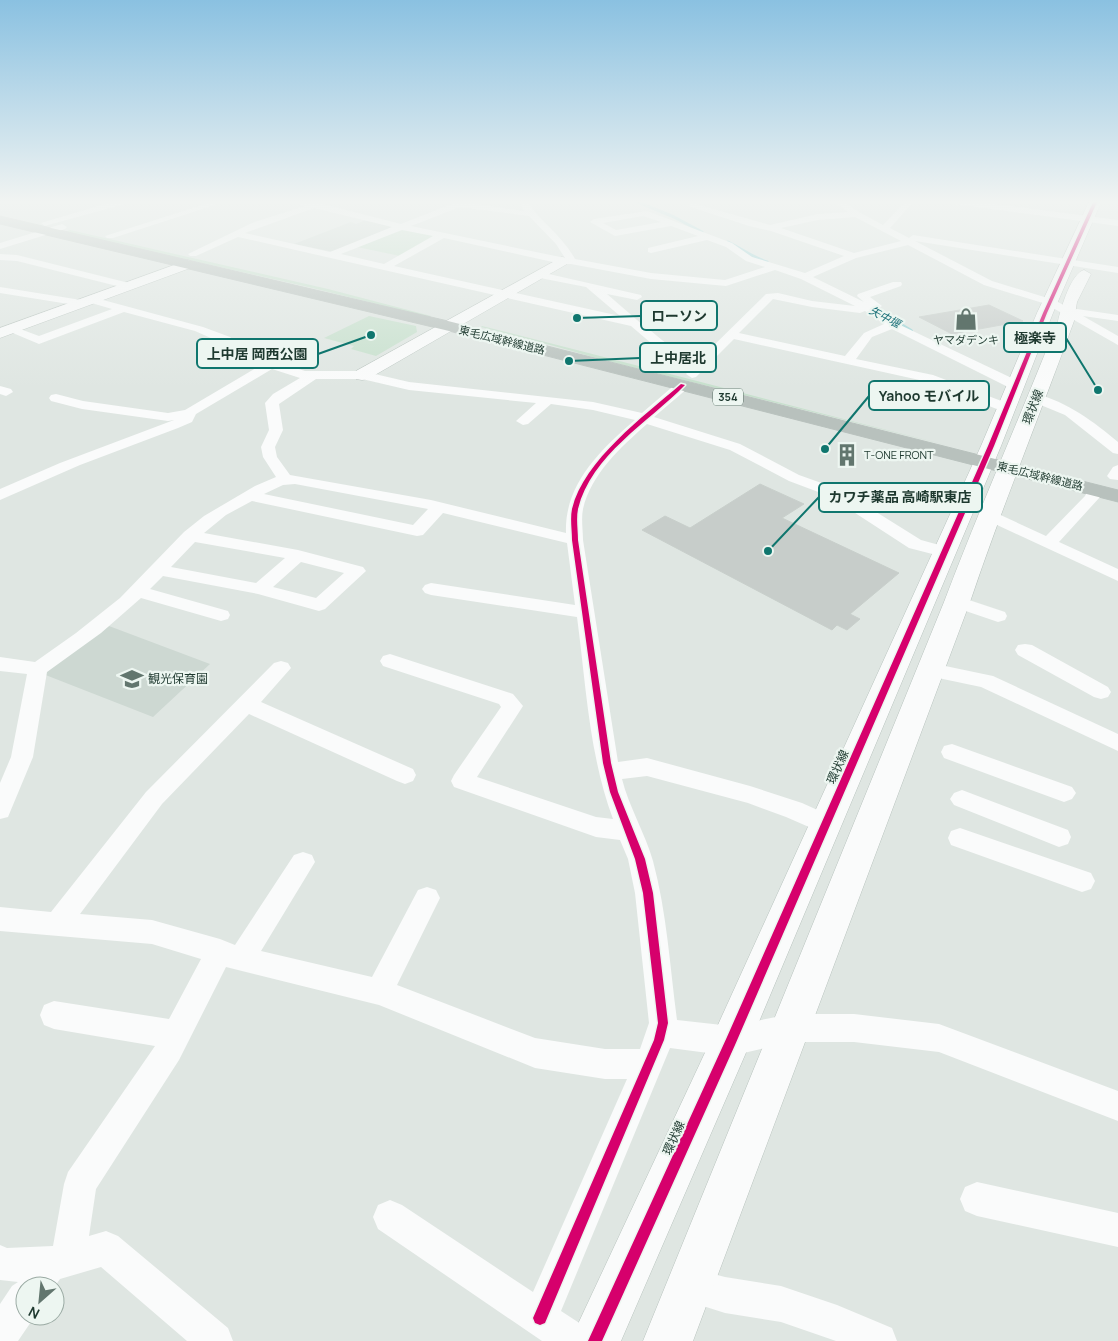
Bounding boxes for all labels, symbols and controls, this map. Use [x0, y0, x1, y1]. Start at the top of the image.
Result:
callout: ローソン [641, 301, 717, 330]
water label: 矢中堰 [867, 302, 905, 332]
text: ローソン [651, 306, 707, 325]
shop icon: ヤマダデンキ [953, 306, 979, 332]
street label: 東毛広域幹線道路 [458, 322, 547, 357]
callout: 極楽寺 [1004, 323, 1066, 352]
text: 極楽寺 [1014, 328, 1056, 347]
place label: ヤマダデンキ [933, 332, 999, 347]
callout: 上中居 岡西公園 [197, 339, 318, 368]
callout: 上中居北 [640, 343, 716, 372]
text: 上中居 岡西公園 [207, 344, 307, 363]
text: 上中居北 [650, 348, 706, 367]
callout: Yahoo モバイル [869, 381, 989, 410]
text: Yahoo モバイル [879, 386, 979, 405]
street label: 環状線 [1018, 387, 1047, 427]
road number: 354 [713, 388, 743, 406]
building icon: T-ONE FRONT [834, 442, 860, 468]
place label: T-ONE FRONT [864, 447, 934, 462]
street label: 東毛広域幹線道路 [996, 458, 1085, 493]
callout: カワチ薬品 高崎駅東店 [819, 483, 982, 512]
text: カワチ薬品 高崎駅東店 [829, 487, 971, 506]
school or university icon: 観光保育園 [119, 666, 145, 692]
place label: 観光保育園 [148, 670, 208, 687]
street label: 環状線 [822, 747, 853, 787]
street label: 環状線 [658, 1118, 689, 1158]
north arrow [15, 1276, 65, 1326]
text: N [25, 1302, 43, 1324]

